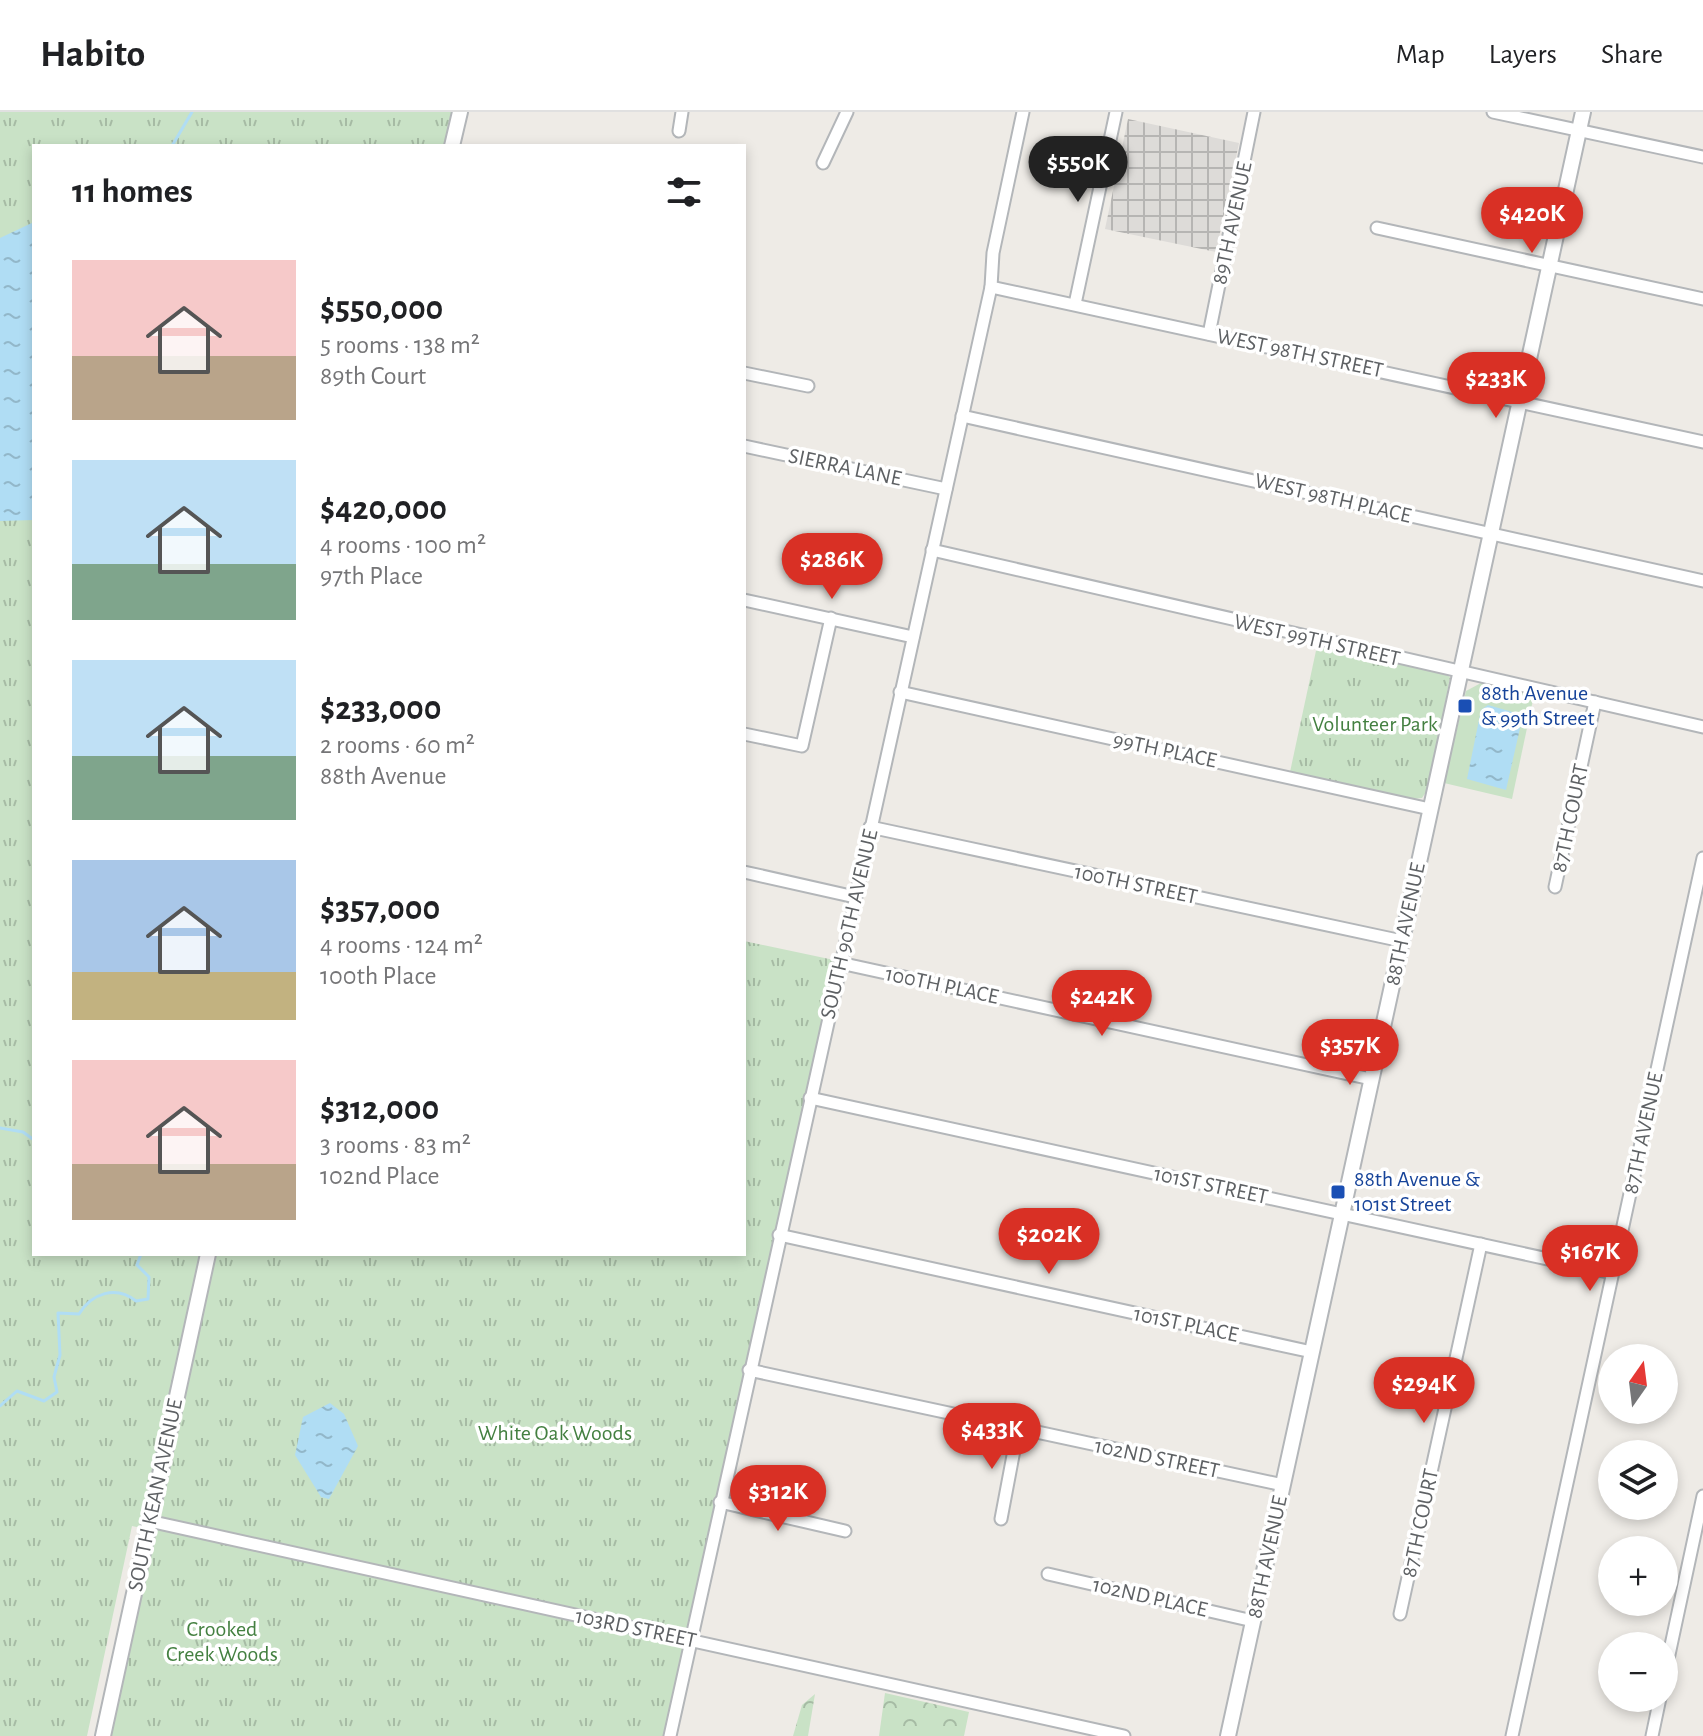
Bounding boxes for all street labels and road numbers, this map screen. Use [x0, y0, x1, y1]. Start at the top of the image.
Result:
street label: 89TH AVENUE [1208, 159, 1256, 286]
street label: WEST 98TH STREET [1215, 325, 1386, 381]
street label: SIERRA LANE [786, 444, 904, 490]
street label: WEST 98TH PLACE [1253, 469, 1414, 527]
street label: WEST 99TH STREET [1232, 610, 1402, 670]
street label: 99TH PLACE [1111, 728, 1219, 772]
street label: 87TH COURT [1548, 762, 1592, 874]
street label: SOUTH 90TH AVENUE [817, 827, 882, 1021]
street label: 100TH STREET [1072, 860, 1200, 908]
street label: 88TH AVENUE [1381, 860, 1429, 987]
street label: 100TH PLACE [883, 962, 1001, 1008]
street label: 87TH AVENUE [1619, 1070, 1667, 1196]
street label: 101ST STREET [1152, 1162, 1270, 1208]
street label: 101ST PLACE [1132, 1302, 1241, 1346]
street label: SOUTH KEAN AVENUE [124, 1396, 186, 1593]
street label: 102ND STREET [1093, 1434, 1222, 1482]
street label: 87TH COURT [1398, 1467, 1442, 1579]
street label: 88TH AVENUE [1243, 1493, 1291, 1620]
street label: 102ND PLACE [1090, 1573, 1210, 1621]
street label: 103RD STREET [573, 1604, 699, 1652]

